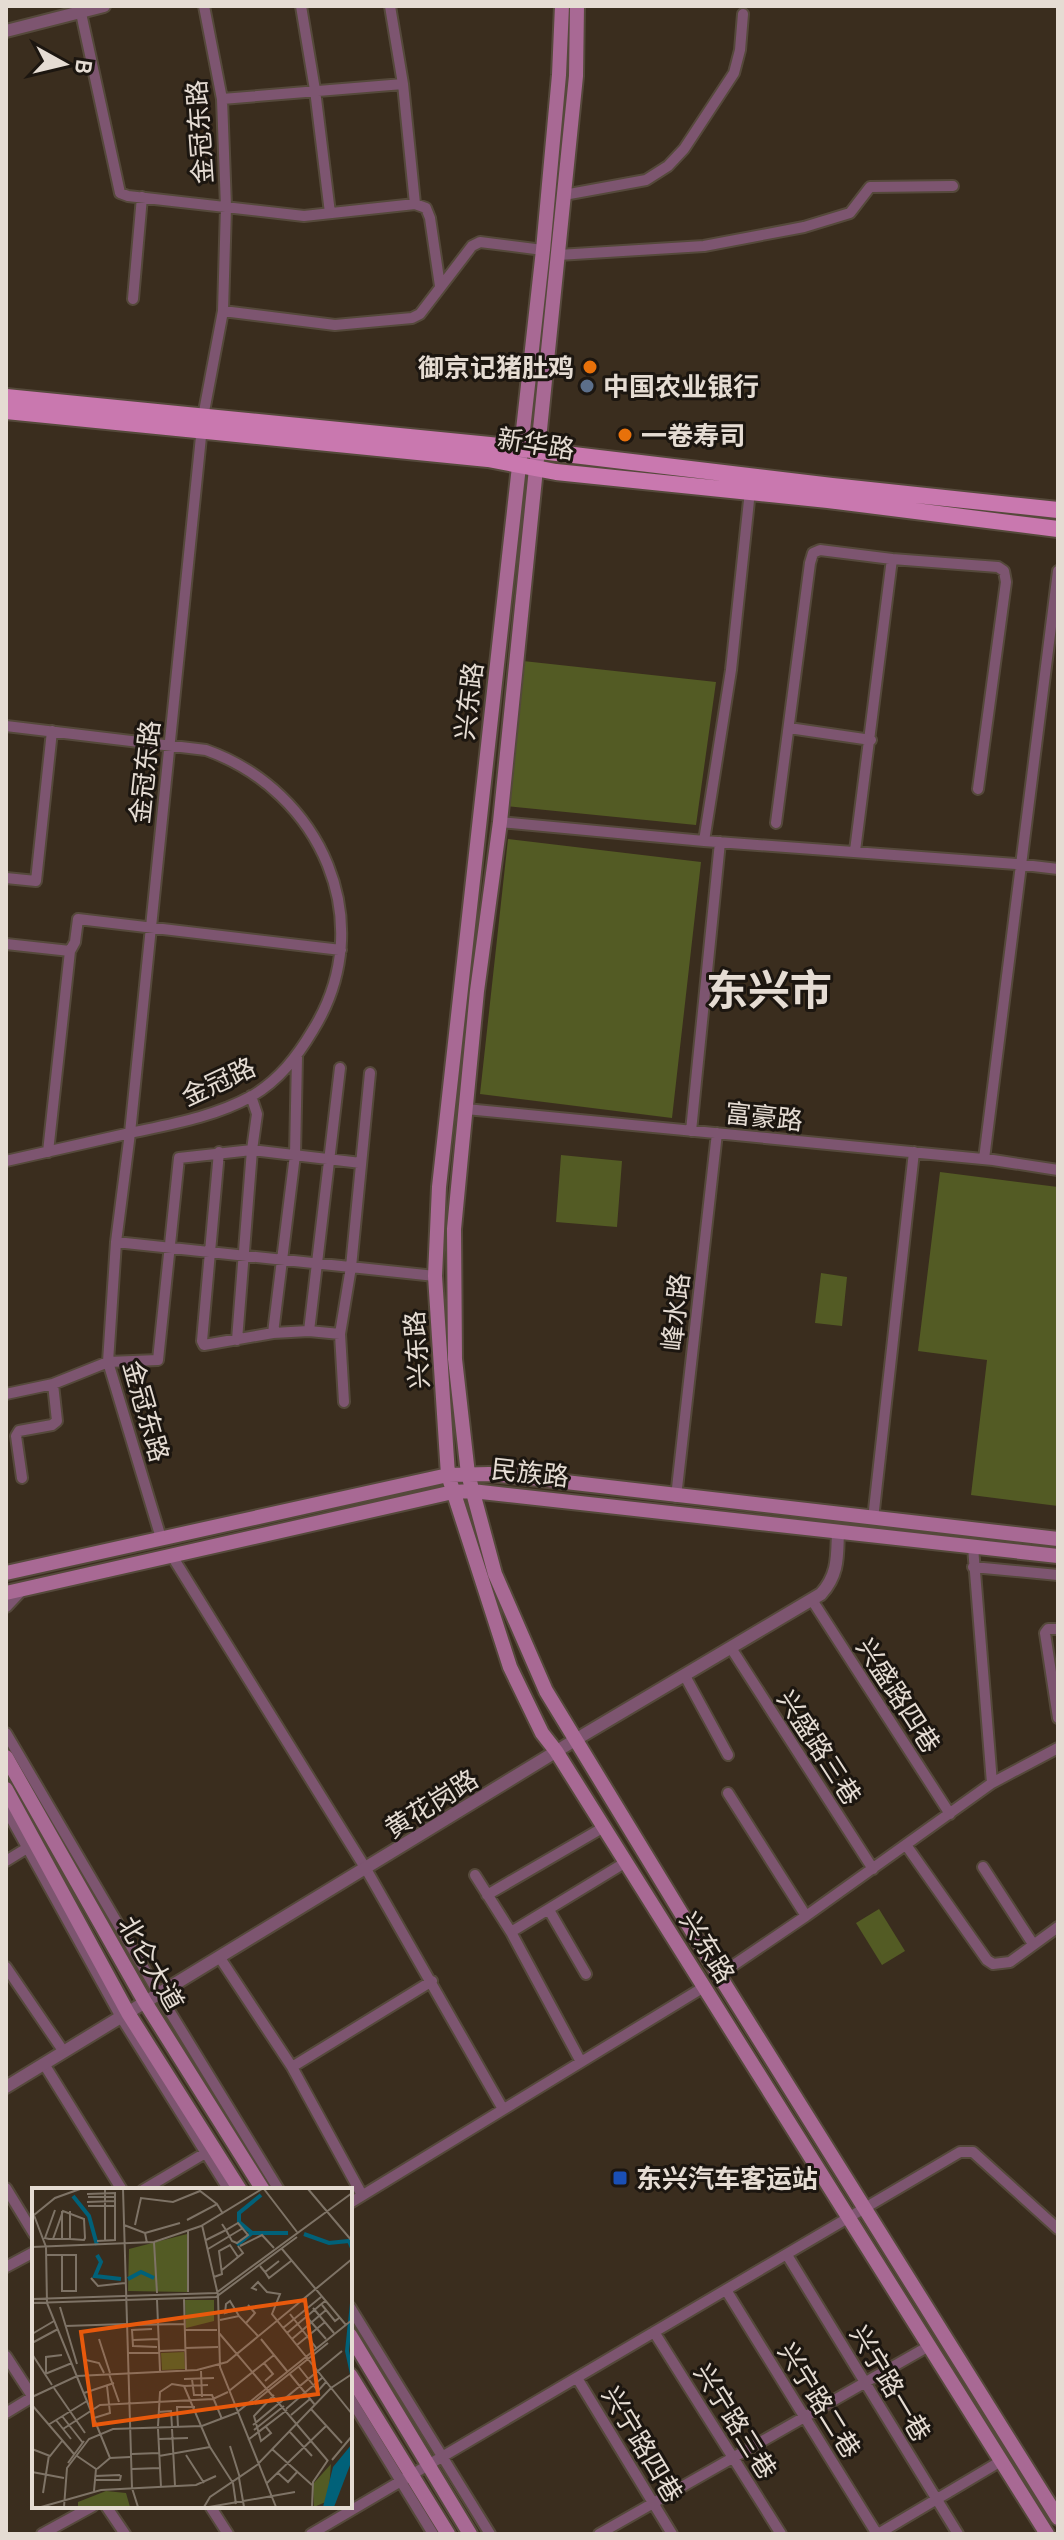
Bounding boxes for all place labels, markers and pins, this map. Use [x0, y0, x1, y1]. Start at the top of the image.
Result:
place label: 御京记猪肚鸡 [418, 349, 574, 385]
marker: 御京记猪肚鸡 [581, 358, 599, 376]
place label: 中国农业银行 [603, 368, 759, 404]
marker: 中国农业银行 [578, 377, 596, 395]
place label: 一卷寿司 [641, 417, 745, 453]
marker: 一卷寿司 [616, 426, 634, 444]
place label: 东兴汽车客运站 [636, 2160, 818, 2196]
marker: 东兴汽车客运站 [611, 2169, 629, 2187]

